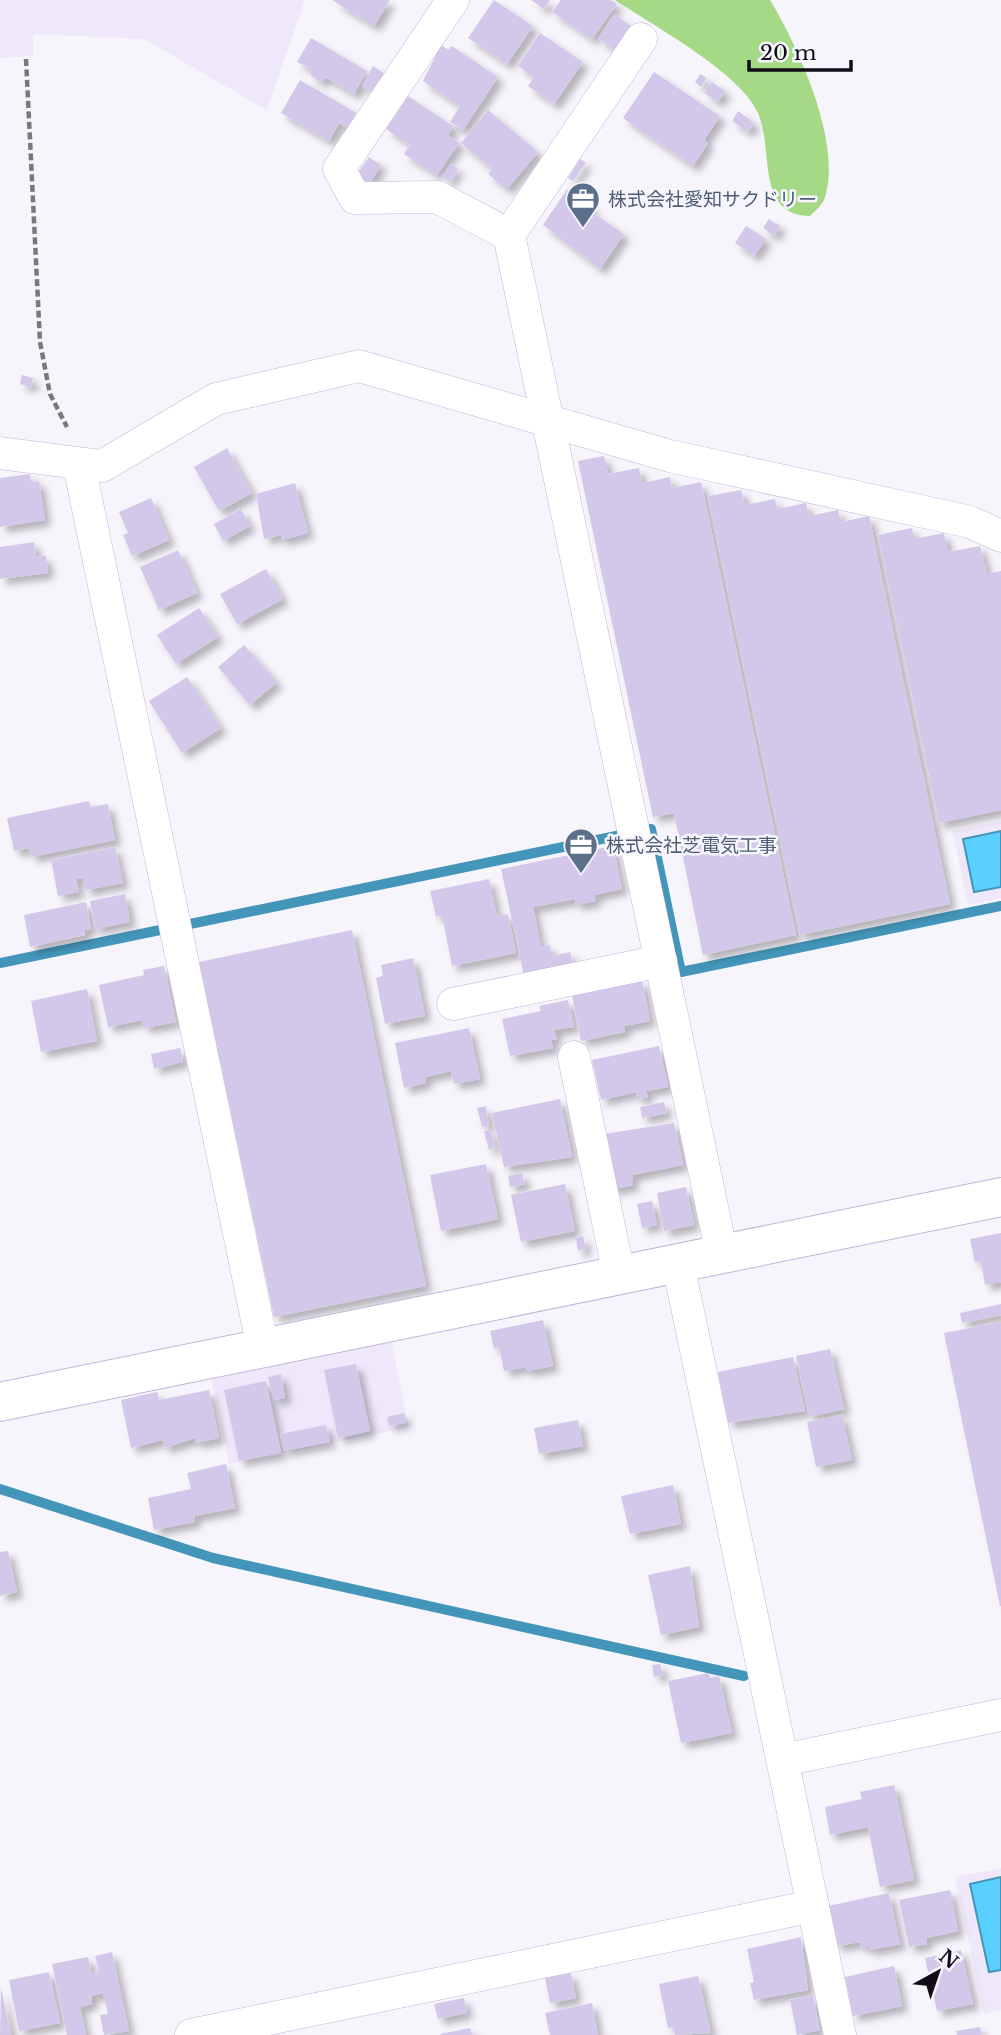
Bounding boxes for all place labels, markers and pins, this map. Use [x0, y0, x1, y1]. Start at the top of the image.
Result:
office icon: 株式会社愛知サクドリー [564, 180, 602, 229]
place label: 株式会社愛知サクドリー [608, 188, 817, 211]
office icon: 株式会社芝電気工事 [562, 826, 600, 875]
place label: 株式会社芝電気工事 [606, 834, 777, 857]

